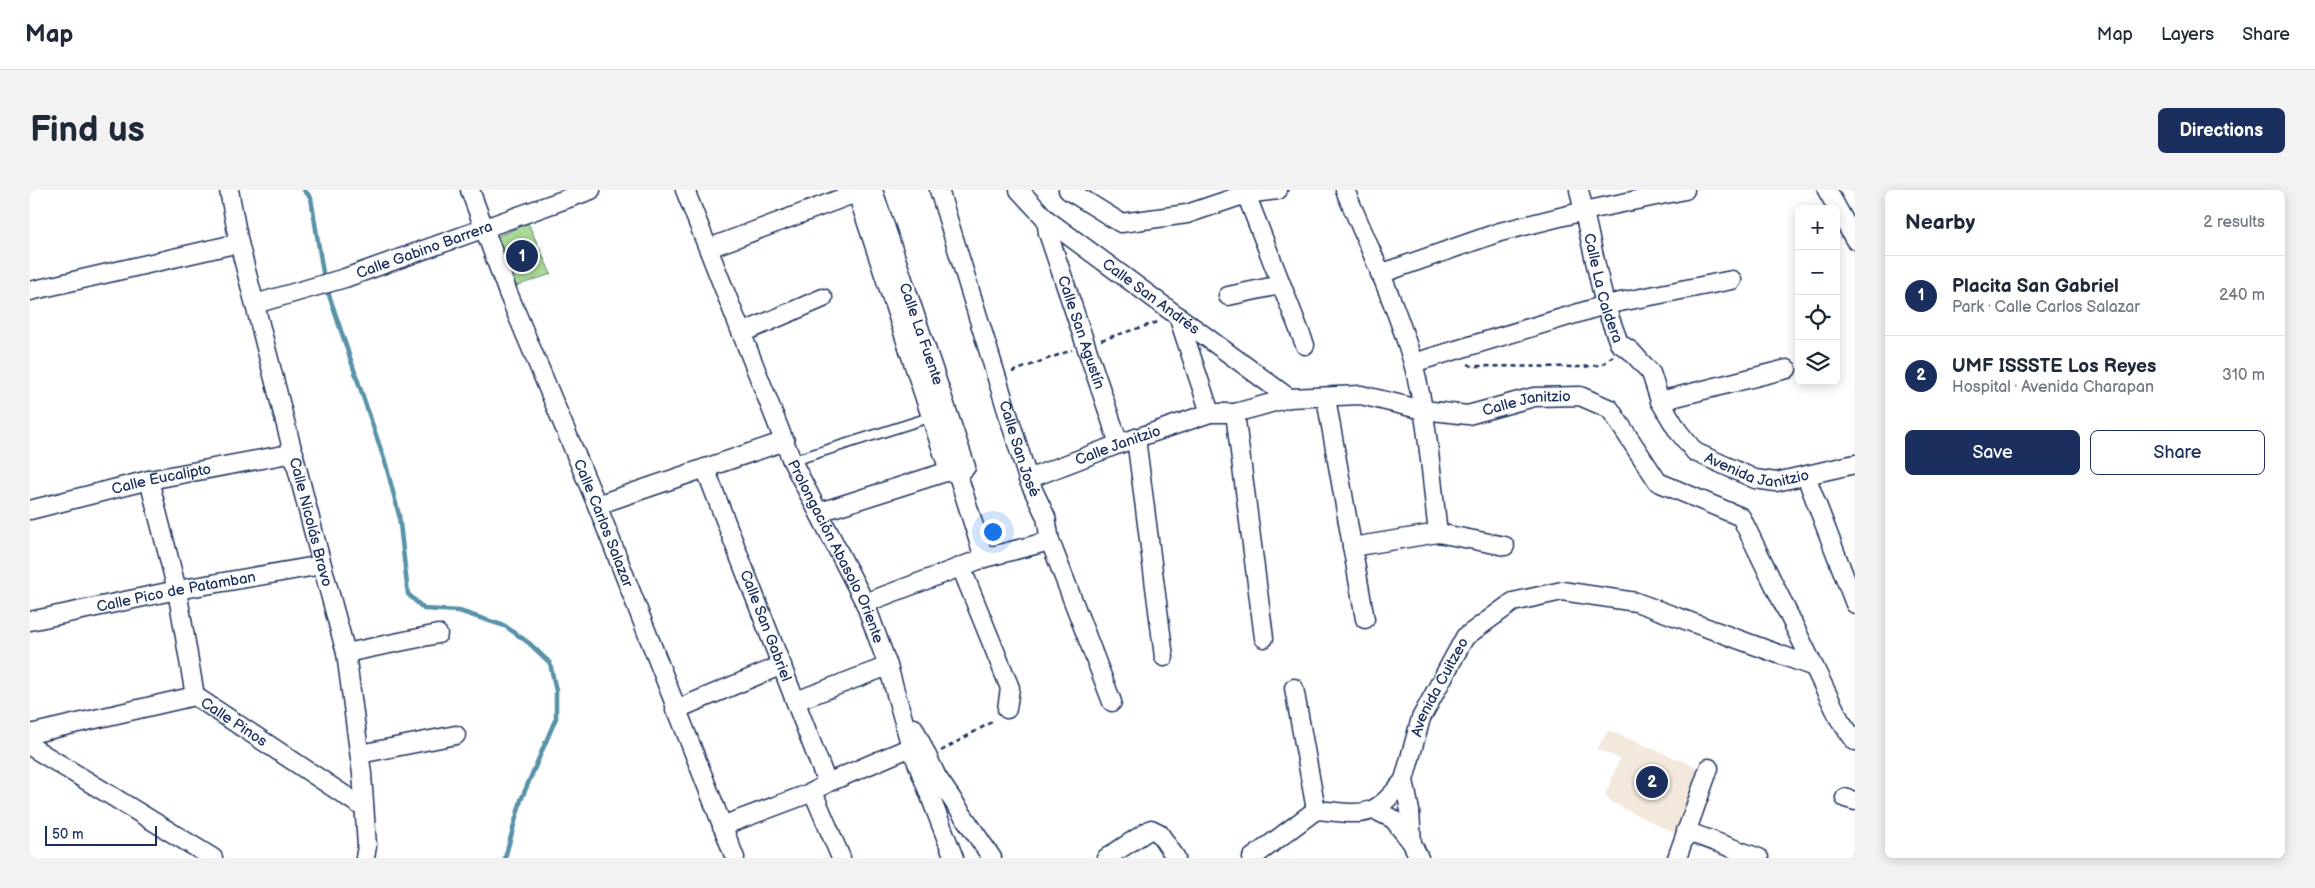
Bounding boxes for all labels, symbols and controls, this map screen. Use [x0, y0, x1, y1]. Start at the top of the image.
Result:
text: Map [25, 20, 73, 49]
text: Map [2097, 24, 2133, 45]
text: Layers [2161, 24, 2214, 45]
text: Share [2242, 24, 2290, 45]
button: Directions [2158, 108, 2285, 153]
text: Find us [30, 109, 145, 152]
map controls [1795, 205, 1840, 385]
button: + [1795, 205, 1840, 250]
text: Nearby [1905, 210, 1975, 235]
text: 2 results [2203, 213, 2265, 232]
street label: Calle Gabino Barrera [354, 217, 495, 283]
street label: Calle La Caldera [1580, 231, 1628, 345]
pin: 1 [506, 237, 538, 275]
button: − [1795, 250, 1840, 295]
street label: Calle San Andrés [1098, 254, 1204, 339]
street label: Calle San Agustín [1054, 273, 1109, 392]
text: Placita San Gabriel [1952, 275, 2119, 298]
street label: Calle La Fuente [895, 280, 947, 388]
text: 1 [1918, 286, 1924, 305]
text: 240 m [2219, 286, 2265, 305]
button: locate [1795, 295, 1840, 340]
text: Park · Calle Carlos Salazar [1952, 298, 2140, 317]
button: layers [1795, 340, 1840, 385]
text: UMF ISSSTE Los Reyes [1952, 355, 2156, 378]
text: 2 [1916, 366, 1926, 385]
text: 310 m [2222, 366, 2265, 385]
text: Hospital · Avenida Charapan [1952, 378, 2154, 397]
street label: Calle Janitzio [1480, 387, 1571, 420]
street label: Calle San José [995, 398, 1045, 500]
street label: Calle Janitzio [1072, 421, 1163, 470]
button: Save [1905, 430, 2080, 475]
button: Share [2090, 430, 2265, 475]
street label: Avenida Janitzio [1702, 448, 1811, 492]
street label: Calle Nicolás Bravo [285, 455, 337, 589]
street label: Calle Carlos Salazar [569, 456, 638, 591]
street label: Prolongación Abasolo Oriente [783, 456, 888, 646]
street label: Calle Eucalipto [110, 459, 213, 499]
your location [980, 519, 1006, 545]
street label: Calle Pico de Patamban [95, 567, 257, 616]
street label: Calle San Gabriel [736, 567, 796, 684]
street label: Avenida Cuitzeo [1407, 634, 1472, 739]
street label: Calle Pinos [197, 693, 271, 751]
pin: 2 [1636, 763, 1668, 801]
scale bar [45, 823, 158, 846]
text: 50 m [52, 826, 84, 843]

